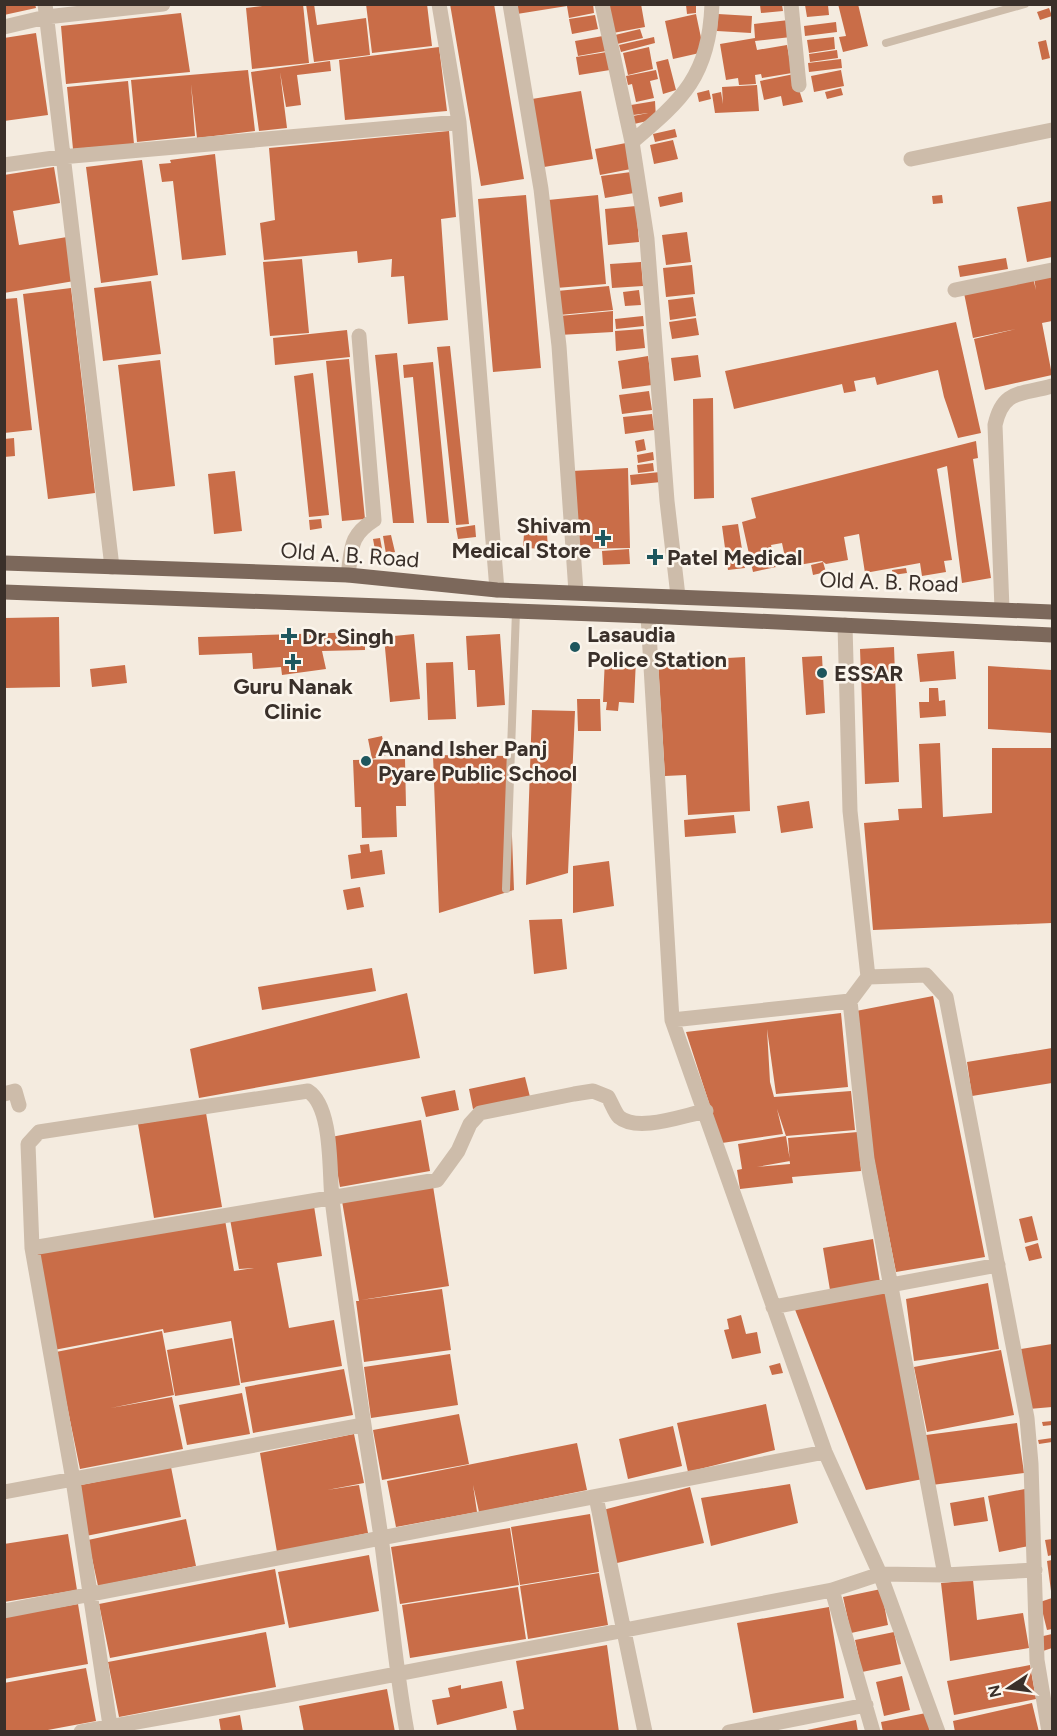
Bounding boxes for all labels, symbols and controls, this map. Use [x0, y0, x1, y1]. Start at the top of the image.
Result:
place label: Shivam Medical Store [451, 512, 591, 564]
marker: Shivam Medical Store [596, 531, 610, 545]
street label: Old A. B. Road [280, 537, 420, 573]
place label: Patel Medical [667, 544, 802, 571]
marker: Patel Medical [648, 550, 662, 564]
street label: Old A. B. Road [819, 566, 959, 598]
place label: Lasaudia Police Station [587, 621, 727, 673]
place label: Dr. Singh [302, 623, 394, 650]
marker: Dr. Singh [280, 627, 298, 645]
marker: Lasaudia Police Station [568, 640, 582, 654]
marker: Guru Nanak Clinic [284, 653, 302, 671]
place label: ESSAR [834, 660, 904, 687]
marker: ESSAR [815, 666, 829, 680]
place label: Guru Nanak Clinic [233, 673, 353, 725]
place label: Anand Isher Panj Pyare Public School [378, 735, 577, 787]
marker: Anand Isher Panj Pyare Public School [359, 754, 373, 768]
north arrow [979, 1658, 1039, 1718]
text: N [984, 1683, 1006, 1699]

